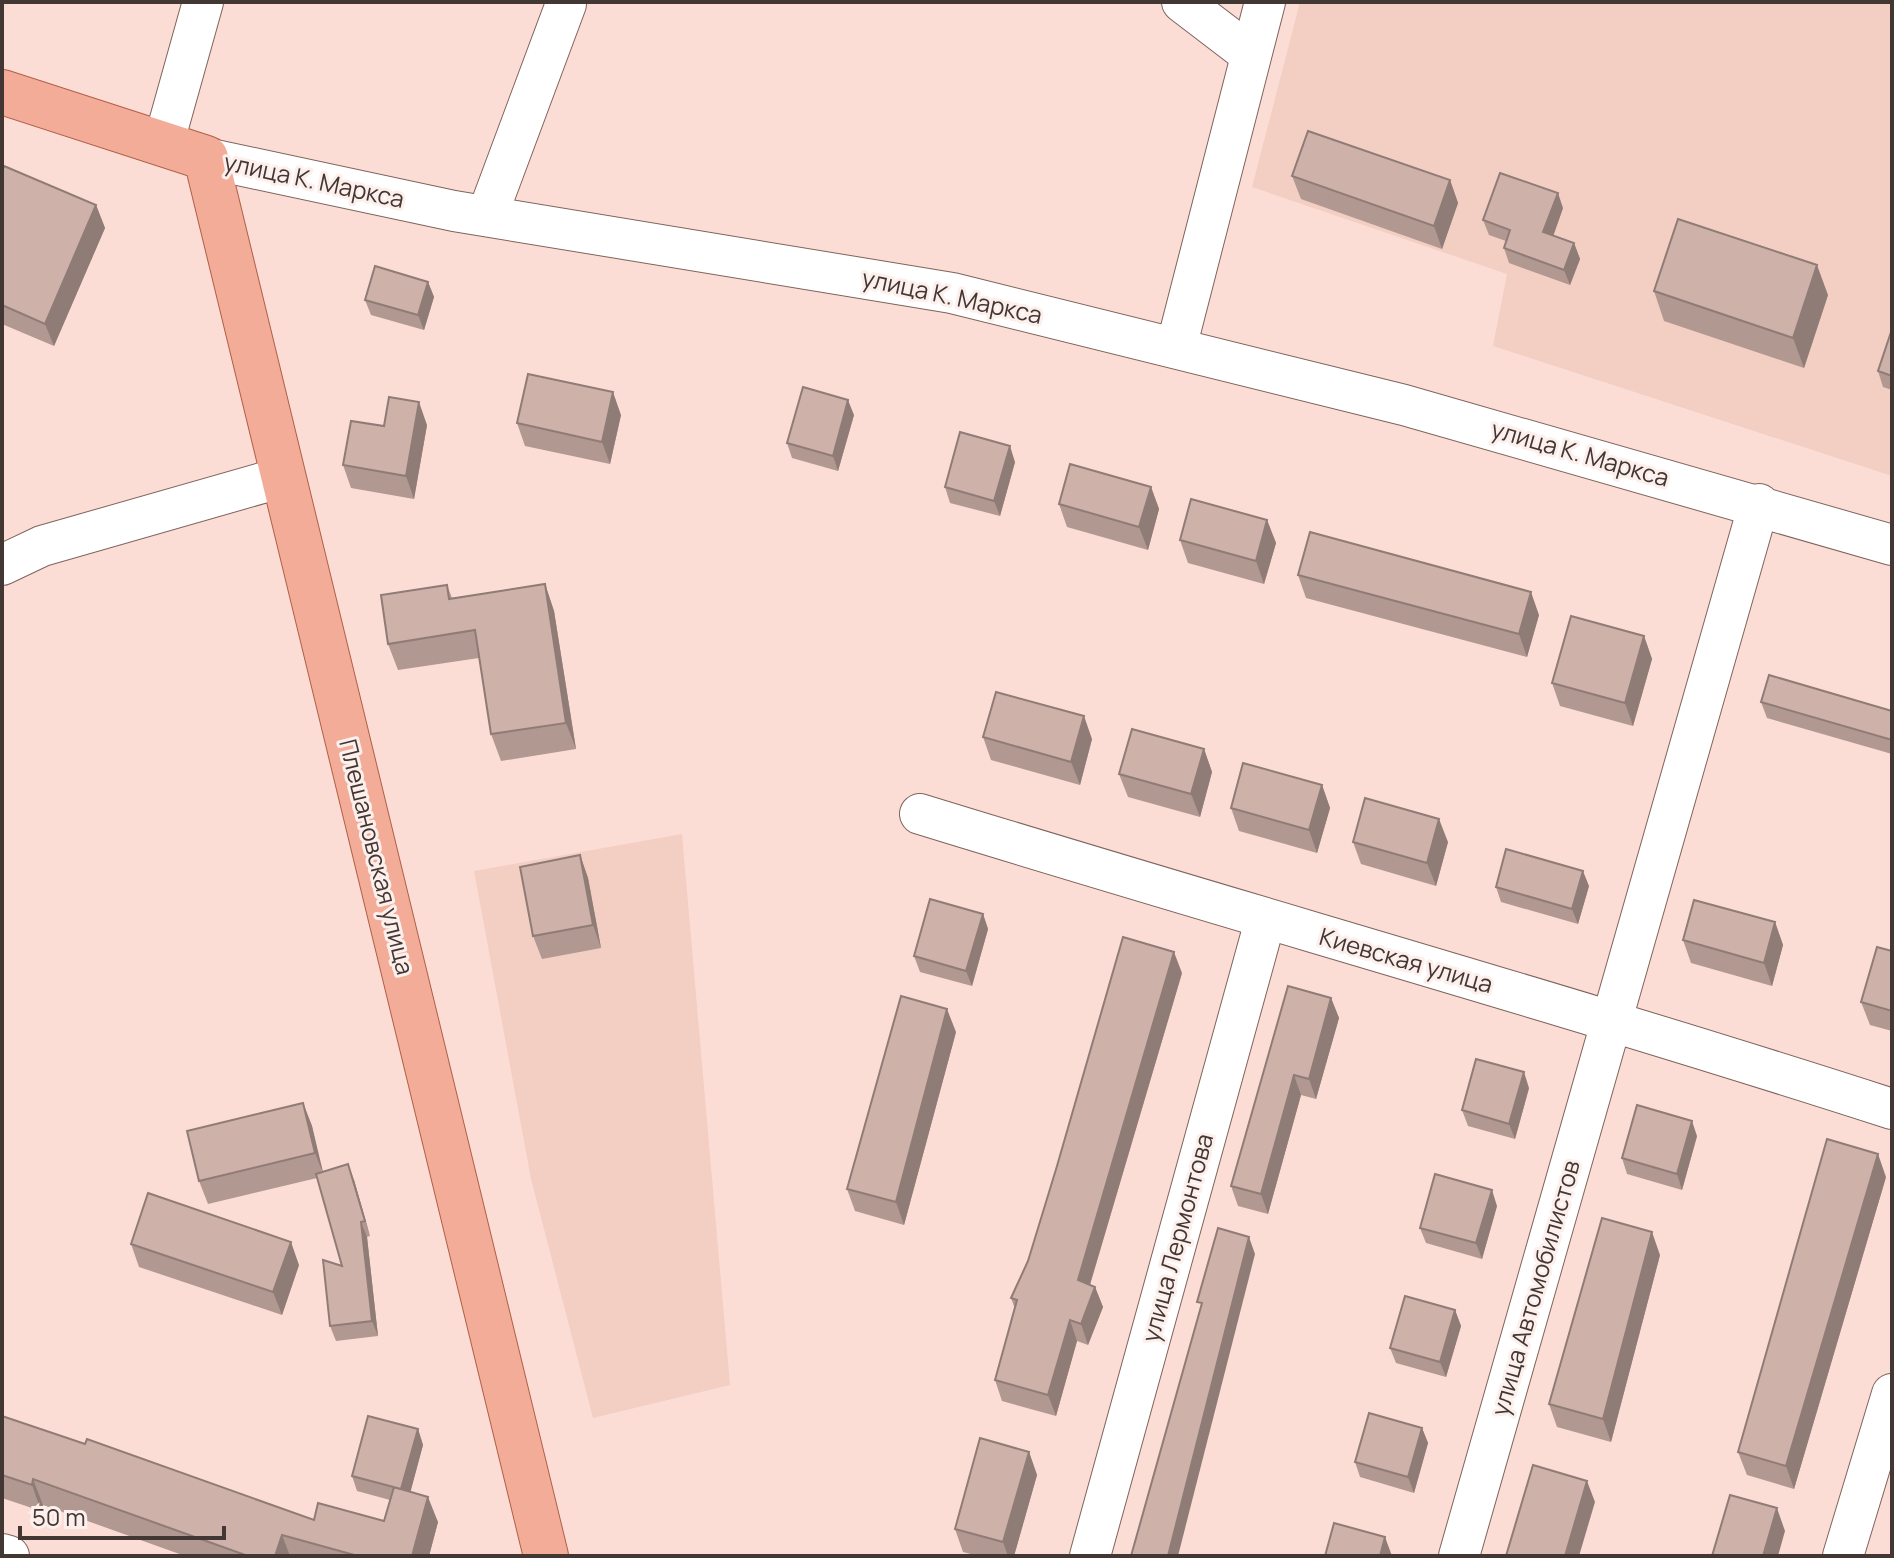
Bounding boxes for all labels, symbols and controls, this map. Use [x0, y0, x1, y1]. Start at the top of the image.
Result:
street label: улица К. Маркса [221, 144, 408, 215]
street label: улица К. Маркса [859, 260, 1046, 331]
street label: улица К. Маркса [1488, 411, 1673, 494]
street label: Плешановская улица [332, 735, 423, 978]
street label: Киевская улица [1316, 919, 1497, 1000]
street label: улица Лермонтова [1133, 1130, 1220, 1346]
street label: улица Автомобилистов [1482, 1156, 1587, 1419]
scale bar [20, 1490, 224, 1540]
text: 50 m [32, 1500, 86, 1533]

